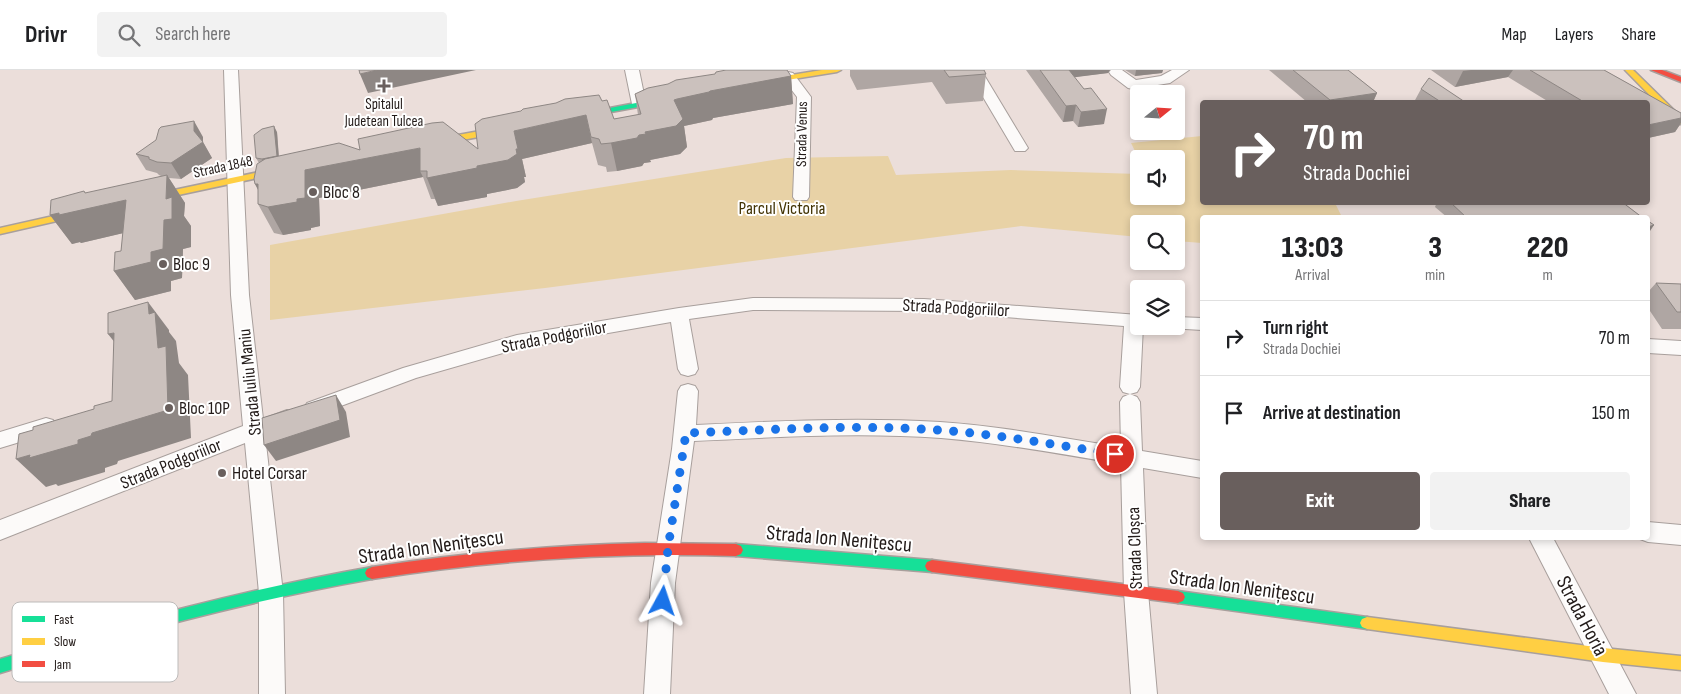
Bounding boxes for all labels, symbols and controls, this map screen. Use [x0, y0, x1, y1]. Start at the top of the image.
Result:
search box [97, 12, 447, 57]
text: Drivr [25, 20, 67, 49]
icon: search [115, 21, 143, 49]
text: Search here [155, 23, 231, 46]
text: Map [1502, 24, 1527, 45]
text: Layers [1555, 24, 1594, 45]
text: Share [1622, 24, 1656, 45]
marker: Spitalul Judetean Tulcea [377, 79, 391, 93]
north arrow [1130, 85, 1185, 140]
map controls [1130, 85, 1185, 335]
place label: Spitalul Judetean Tulcea [344, 95, 423, 131]
street label: Strada Venus [792, 101, 812, 167]
text: 70 m [1303, 117, 1363, 160]
icon: right [1220, 120, 1285, 185]
button: sound [1130, 150, 1185, 205]
street label: Strada 1848 [192, 151, 254, 183]
text: Strada Dochiei [1303, 160, 1410, 187]
place label: Bloc 8 [323, 182, 360, 203]
marker: Bloc 8 [307, 186, 319, 198]
park label: Parcul Victoria [739, 198, 826, 219]
button: search [1130, 215, 1185, 270]
text: 13:03 [1282, 230, 1343, 266]
text: 3 [1428, 230, 1442, 266]
text: 220 [1527, 230, 1568, 266]
place label: Bloc 9 [173, 254, 210, 275]
marker: Bloc 9 [157, 258, 169, 270]
text: Arrival [1295, 266, 1330, 285]
text: min [1425, 266, 1445, 285]
text: m [1542, 266, 1553, 285]
button: layers [1130, 280, 1185, 335]
street label: Strada Podgoriilor [902, 295, 1010, 321]
street label: Strada Podgoriilor [499, 316, 609, 358]
text: Turn right [1263, 317, 1328, 340]
icon: right [1220, 324, 1248, 352]
text: 70 m [1599, 327, 1630, 350]
street label: Strada Iuliu Maniu [234, 328, 266, 436]
text: Strada Dochiei [1263, 340, 1341, 359]
place label: Bloc 10P [179, 398, 230, 419]
icon: arrive [1220, 399, 1248, 427]
marker: Bloc 10P [163, 402, 175, 414]
text: Arrive at destination [1263, 402, 1401, 425]
text: 150 m [1592, 402, 1630, 425]
pin [1094, 433, 1136, 475]
street label: Strada Podgoriilor [117, 434, 225, 494]
icon: arrive [1101, 440, 1129, 468]
place label: Hotel Corsar [232, 463, 307, 484]
marker: Hotel Corsar [216, 467, 228, 479]
button: Exit [1220, 472, 1420, 530]
button: Share [1430, 472, 1630, 530]
street label: Strada Cloșca [1123, 506, 1147, 589]
street label: Strada Ion Nenițescu [765, 520, 913, 558]
street label: Strada Ion Nenițescu [357, 524, 505, 570]
street label: Strada Ion Nenițescu [1168, 564, 1316, 610]
street label: Strada Horia [1551, 572, 1613, 660]
position arrow [636, 574, 688, 626]
legend [12, 602, 178, 682]
text: Fast [54, 611, 74, 628]
text: Slow [54, 633, 76, 650]
text: Jam [53, 656, 71, 673]

